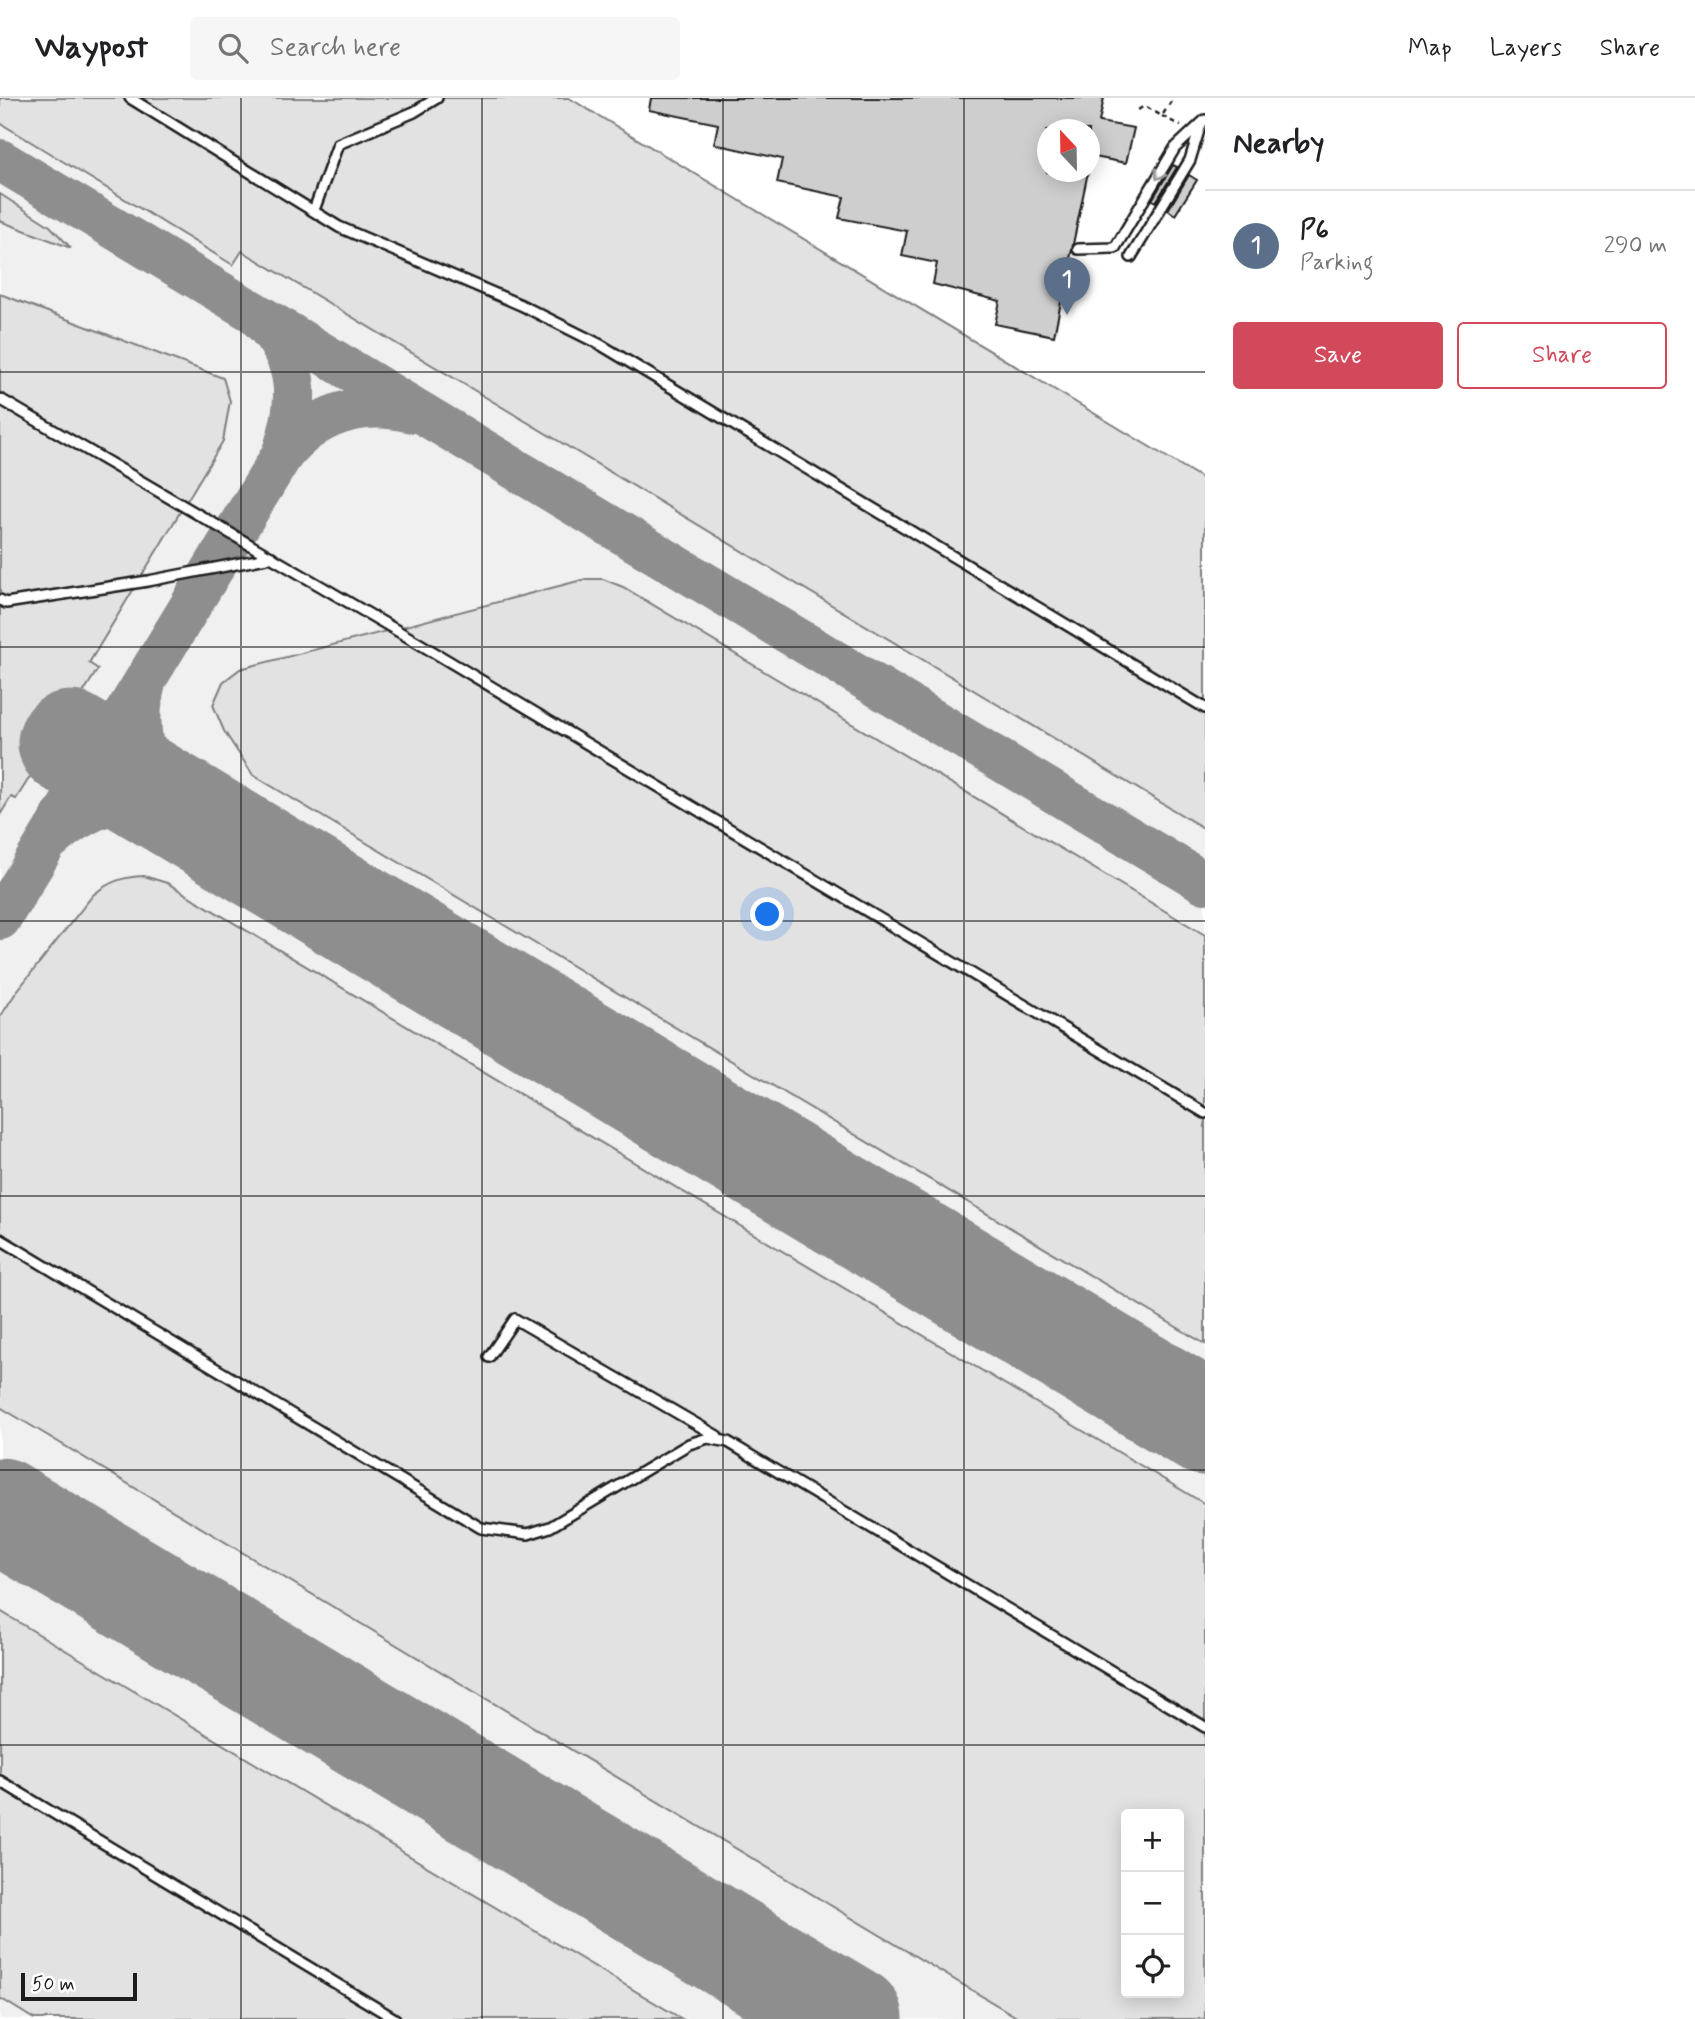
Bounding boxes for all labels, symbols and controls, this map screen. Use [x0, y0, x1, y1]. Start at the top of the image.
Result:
search box [190, 17, 680, 80]
text: Waypost [35, 26, 148, 70]
icon: search [214, 29, 252, 67]
text: Search here [270, 31, 401, 65]
text: Map [1408, 33, 1452, 64]
text: Layers [1490, 33, 1562, 64]
text: Share [1600, 33, 1660, 64]
north arrow [1037, 119, 1100, 182]
text: Nearby [1233, 124, 1324, 163]
one-way arrow [1154, 167, 1167, 180]
text: P6 [1300, 214, 1329, 248]
text: 1 [1251, 231, 1261, 261]
text: 290 m [1604, 231, 1667, 261]
text: Parking [1300, 248, 1373, 278]
pin: 1 [1044, 257, 1090, 315]
button: Save [1233, 322, 1443, 389]
button: Share [1457, 322, 1667, 389]
your location [750, 897, 784, 931]
map controls [1121, 1809, 1184, 1998]
button: + [1121, 1809, 1184, 1872]
button: − [1121, 1872, 1184, 1935]
button: locate [1121, 1935, 1184, 1998]
scale bar [21, 1970, 136, 2002]
text: 50 m [32, 1972, 75, 1997]

